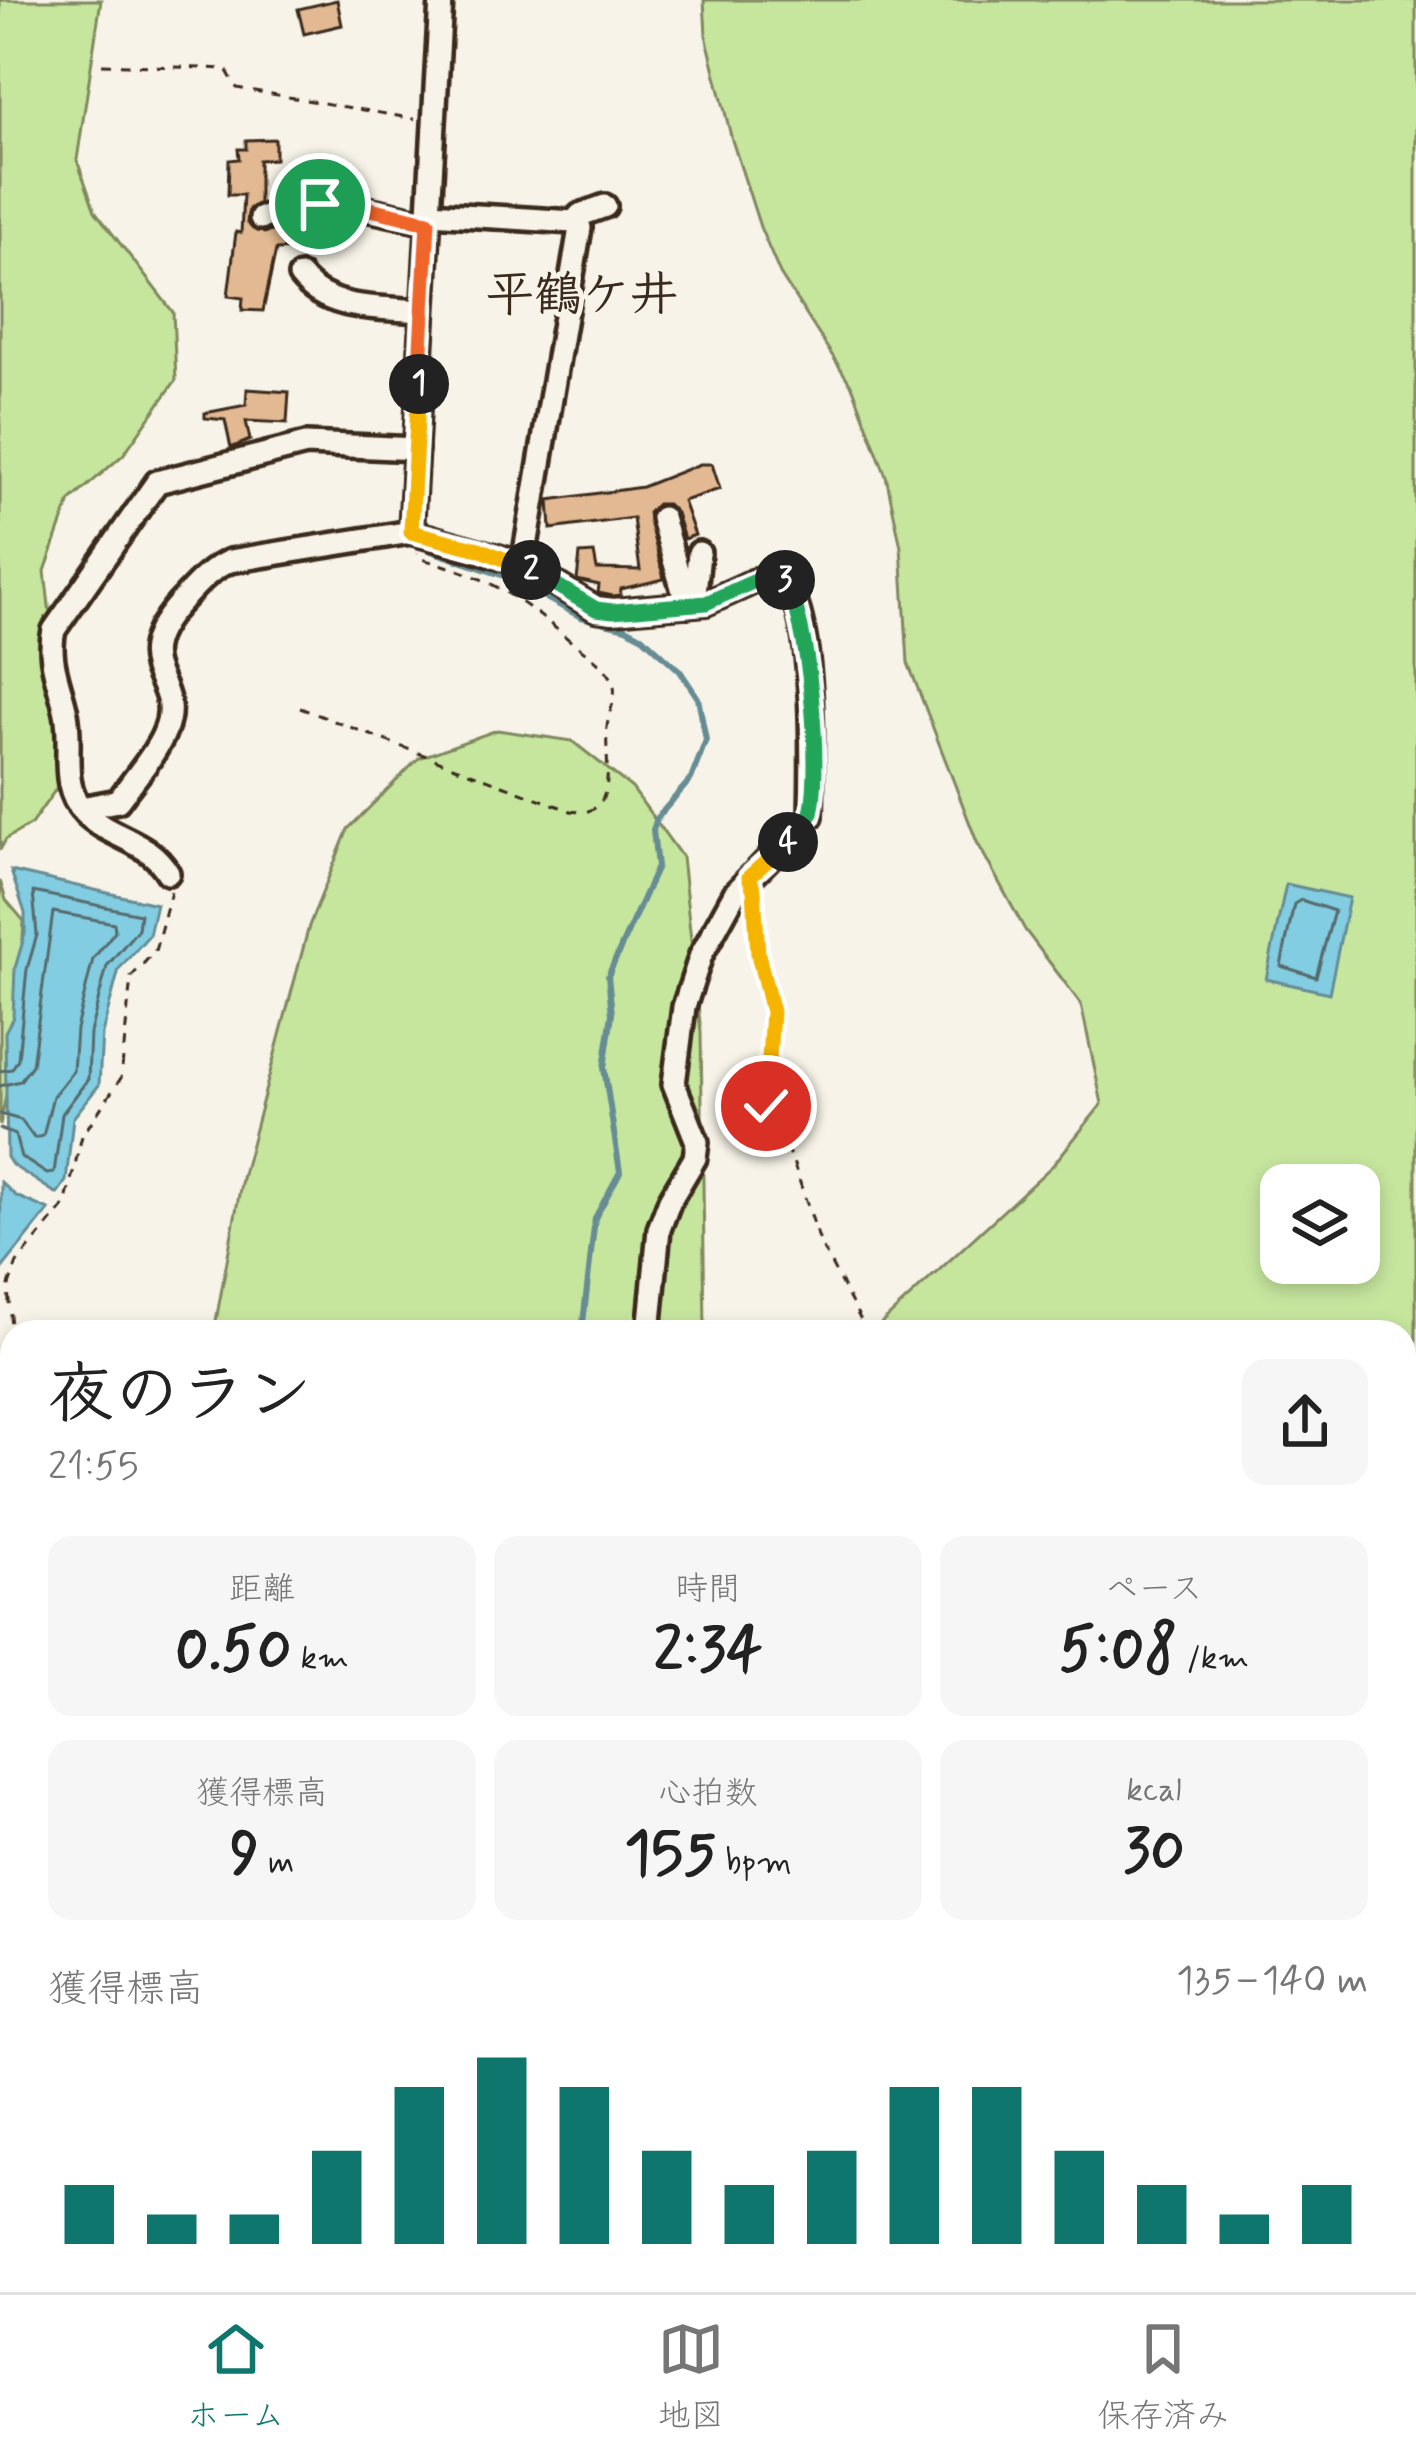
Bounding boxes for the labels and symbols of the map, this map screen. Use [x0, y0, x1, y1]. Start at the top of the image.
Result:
pin [269, 153, 371, 255]
district label: 平鶴ケ井 [486, 265, 678, 328]
pin: 1 [389, 354, 449, 414]
pin: 2 [501, 540, 561, 600]
pin: 3 [755, 550, 815, 610]
pin: 4 [758, 812, 818, 872]
pin [715, 1055, 817, 1157]

